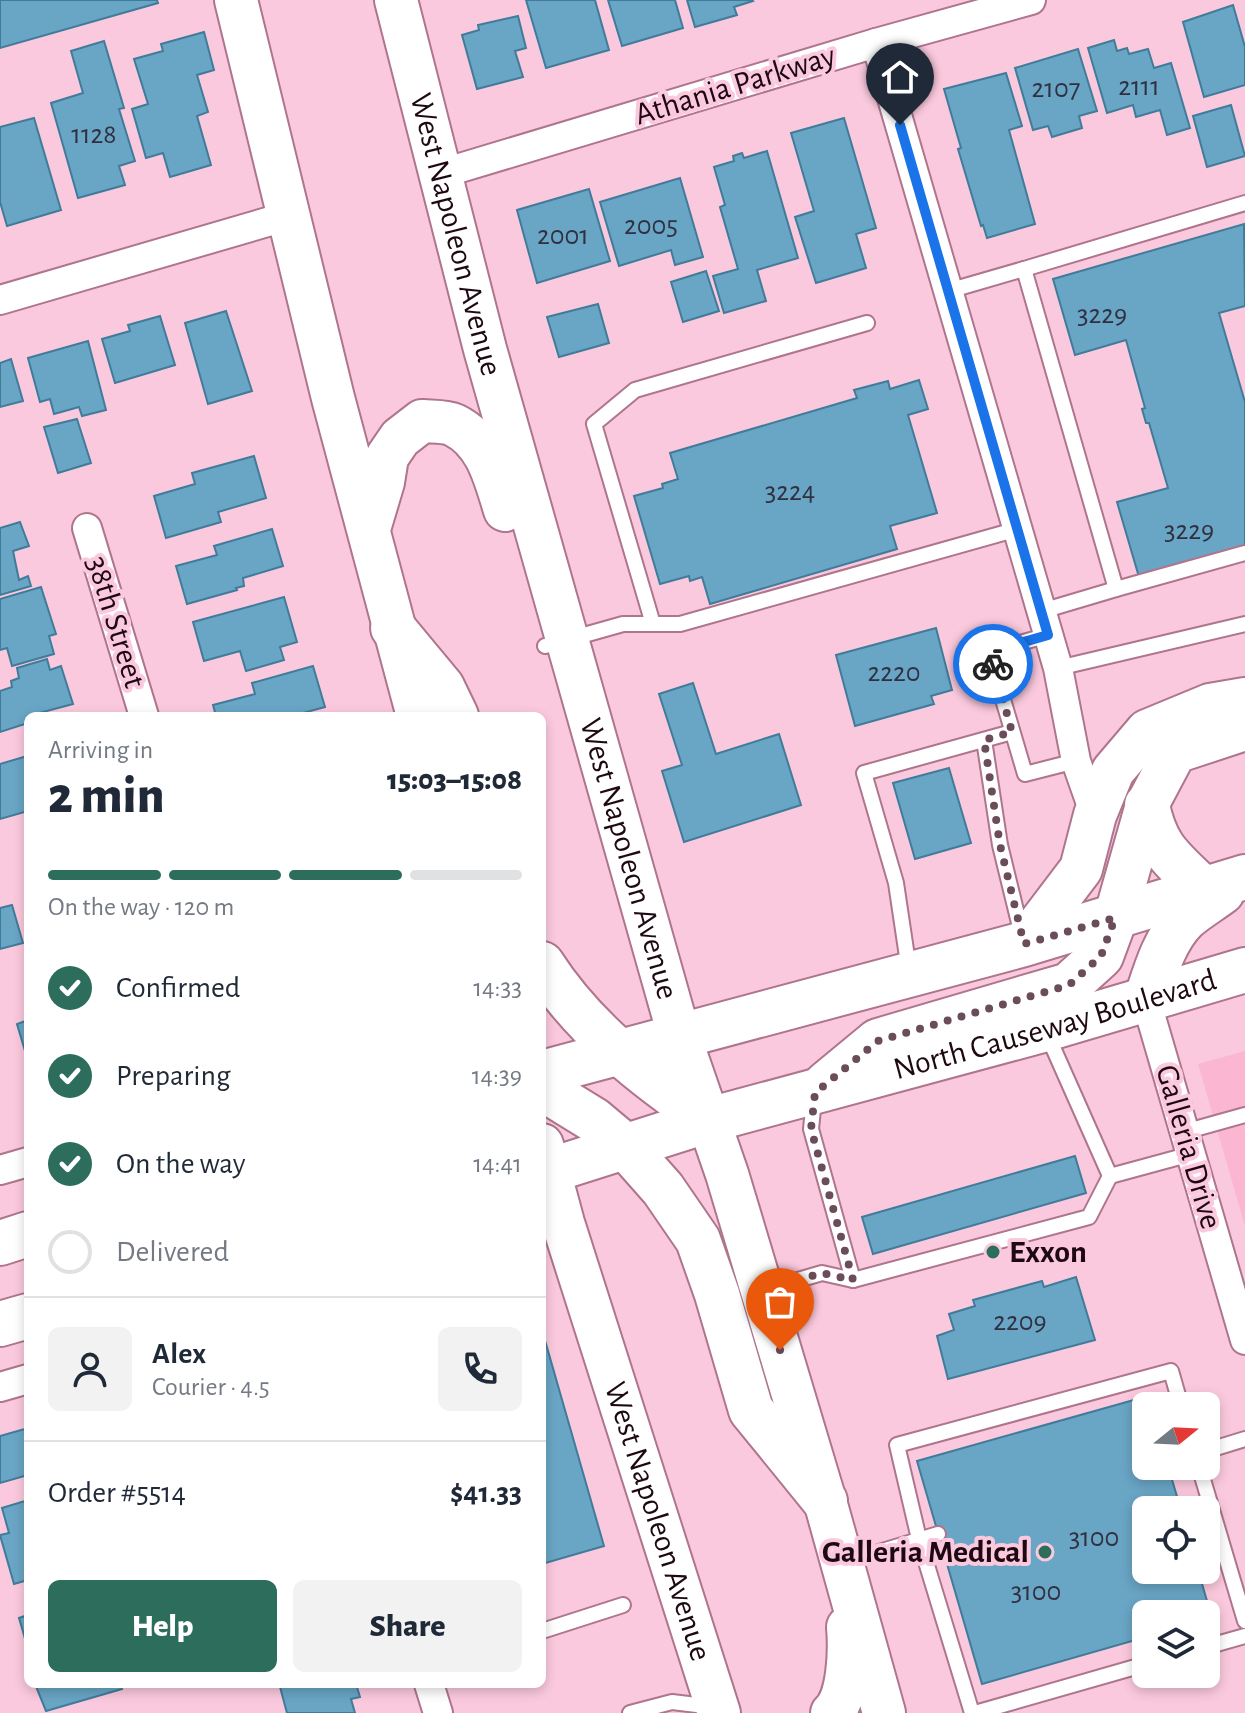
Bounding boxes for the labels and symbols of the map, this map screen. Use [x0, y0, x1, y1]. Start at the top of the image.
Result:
street label: Athania Parkway [631, 39, 839, 131]
pin [866, 43, 934, 125]
house number: 2111 [1118, 73, 1160, 101]
house number: 2107 [1032, 75, 1080, 103]
street label: West Napoleon Avenue [404, 90, 508, 379]
house number: 1128 [71, 121, 117, 149]
house number: 2005 [624, 212, 678, 240]
house number: 2001 [537, 222, 589, 250]
house number: 3229 [1077, 301, 1127, 329]
house number: 3224 [765, 478, 815, 506]
house number: 3229 [1164, 517, 1214, 545]
street label: 38th Street [81, 552, 151, 692]
courier [953, 624, 1033, 704]
house number: 2220 [867, 659, 921, 687]
street label: West Napoleon Avenue [574, 715, 684, 1003]
street label: North Causeway Boulevard [890, 963, 1220, 1085]
street label: Galleria Drive [1150, 1061, 1228, 1233]
place label: Exxon [1009, 1236, 1087, 1268]
marker: Exxon [984, 1243, 1002, 1261]
pin [746, 1268, 814, 1350]
house number: 2209 [993, 1308, 1047, 1336]
street label: West Napoleon Avenue [599, 1378, 717, 1665]
north arrow [1132, 1392, 1220, 1480]
house number: 3100 [1069, 1524, 1119, 1552]
place label: Galleria Medical [822, 1536, 1029, 1568]
marker: Galleria Medical [1036, 1543, 1054, 1561]
house number: 3100 [1011, 1578, 1061, 1606]

